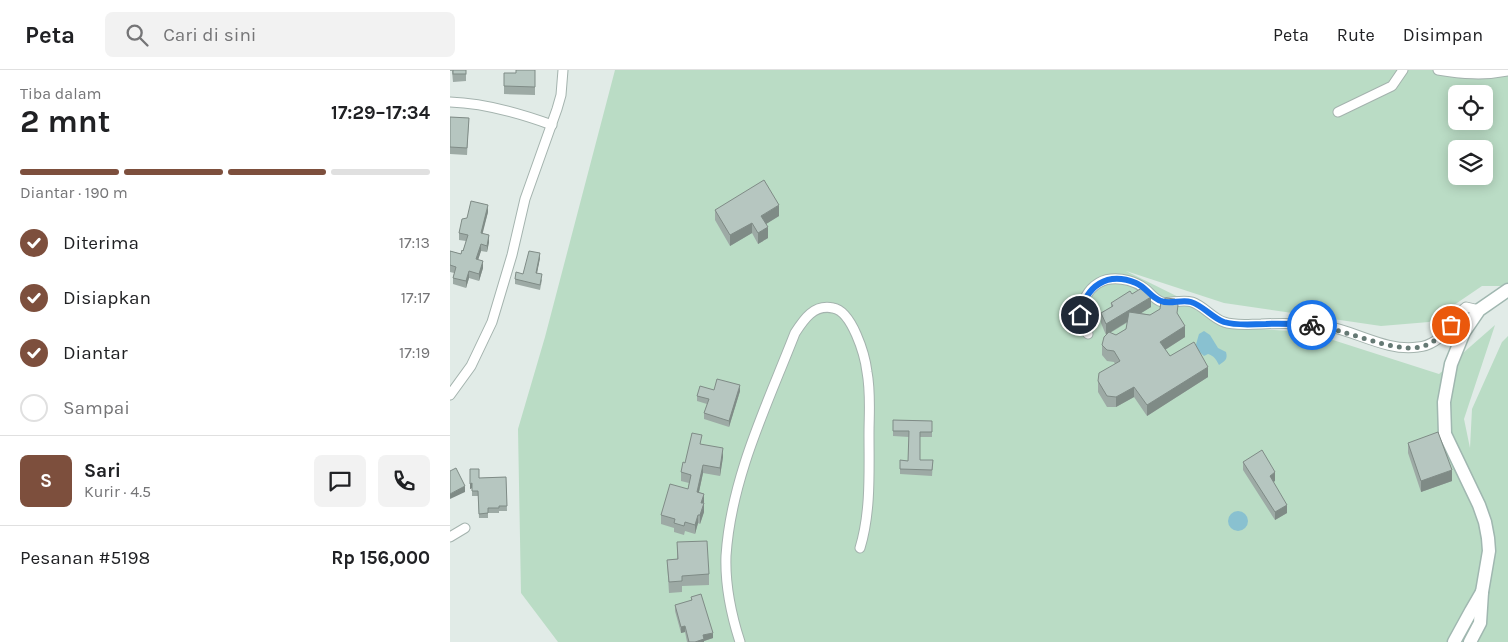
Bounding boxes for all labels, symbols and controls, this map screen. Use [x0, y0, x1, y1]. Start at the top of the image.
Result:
search box [105, 12, 455, 57]
text: Peta [25, 21, 75, 49]
icon: search [123, 21, 151, 49]
text: Cari di sini [163, 24, 257, 46]
text: Peta [1273, 24, 1309, 46]
text: Rute [1337, 24, 1375, 46]
text: Disimpan [1403, 24, 1483, 46]
text: Tiba dalam [20, 84, 101, 103]
map controls [1448, 85, 1493, 185]
button: locate [1448, 85, 1493, 130]
text: 17:29–17:34 [331, 102, 430, 124]
text: 2 mnt [20, 103, 110, 140]
button: layers [1448, 140, 1493, 185]
text: Diantar · 190 m [20, 183, 128, 202]
icon: check [20, 229, 48, 257]
text: Diterima [63, 232, 139, 254]
text: 17:13 [399, 233, 430, 252]
icon: check [20, 284, 48, 312]
text: Disiapkan [63, 287, 151, 309]
text: 17:17 [401, 288, 430, 307]
pin [1059, 294, 1101, 336]
courier [1287, 300, 1337, 350]
icon: home [1066, 301, 1094, 329]
pin [1430, 304, 1472, 346]
icon: bike [1298, 311, 1326, 339]
icon: bag [1437, 311, 1465, 339]
icon: check [20, 339, 48, 367]
text: Diantar [63, 342, 128, 364]
text: 17:19 [399, 343, 430, 362]
text: Sampai [63, 397, 130, 419]
button: chat [314, 455, 366, 507]
button: phone [378, 455, 430, 507]
text: Sari [84, 460, 121, 482]
text: S [40, 470, 52, 492]
text: Kurir · 4.5 [84, 482, 151, 501]
text: Pesanan #5198 [20, 547, 150, 569]
text: Rp 156,000 [331, 547, 430, 569]

